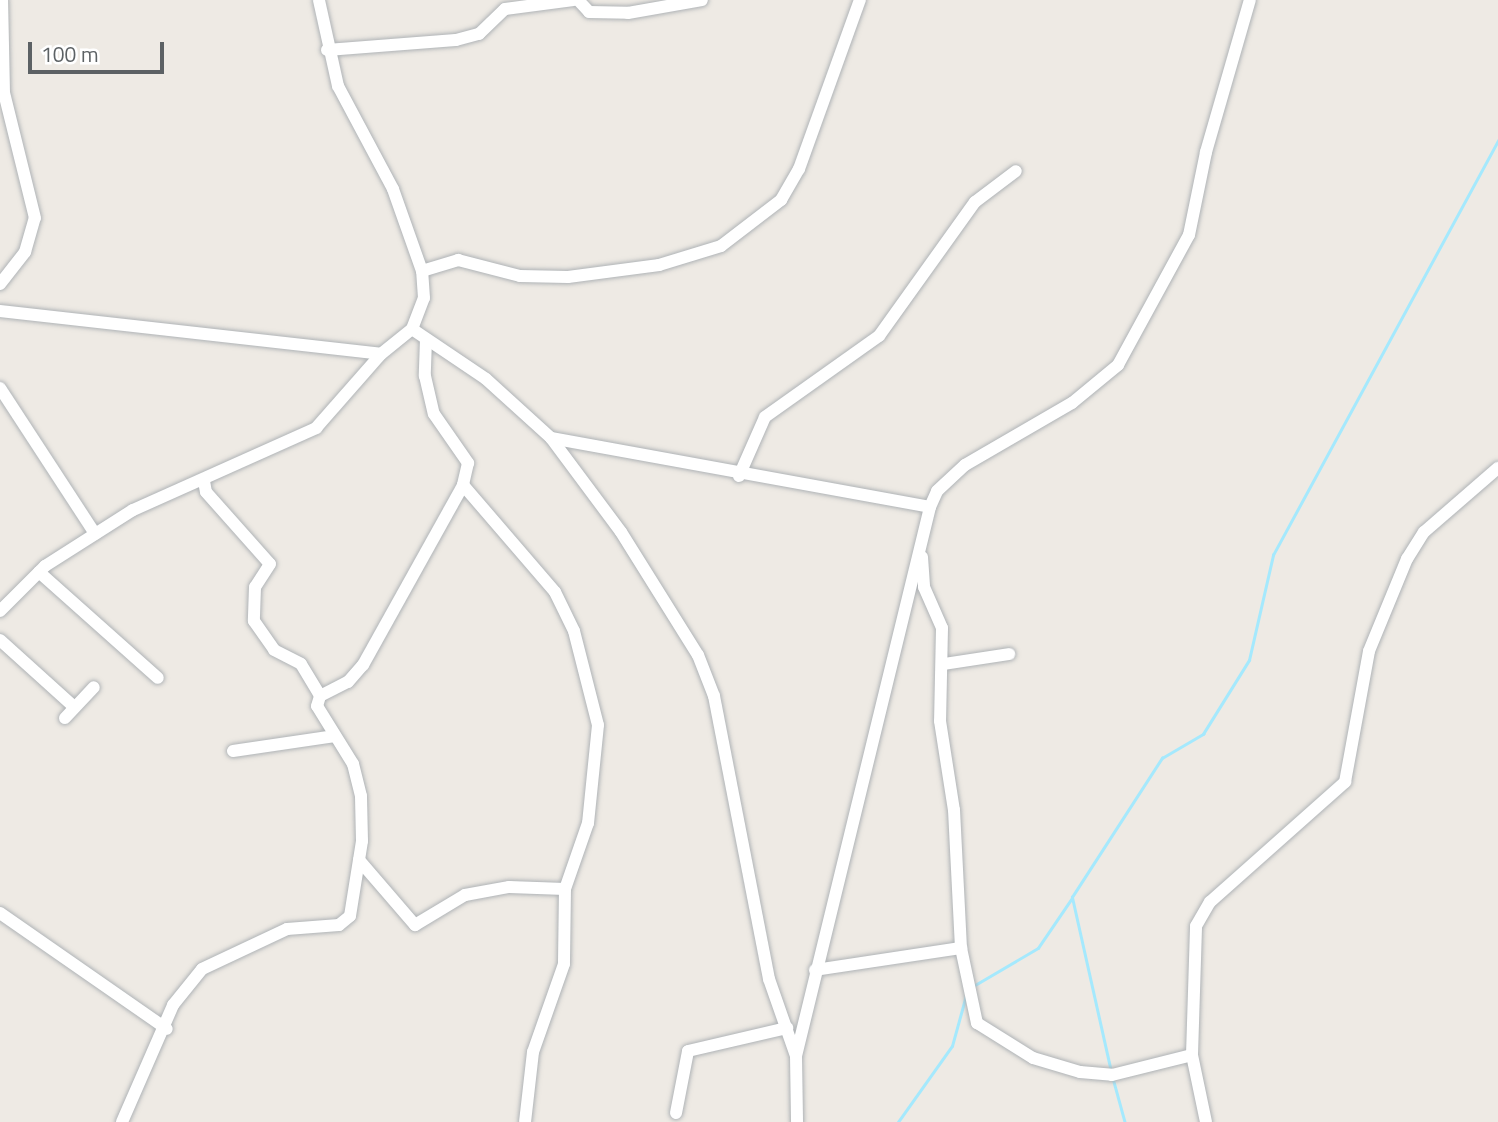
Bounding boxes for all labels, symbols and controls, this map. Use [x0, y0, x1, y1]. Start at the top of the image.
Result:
scale bar [32, 28, 168, 72]
text: 100 m [41, 38, 98, 70]

